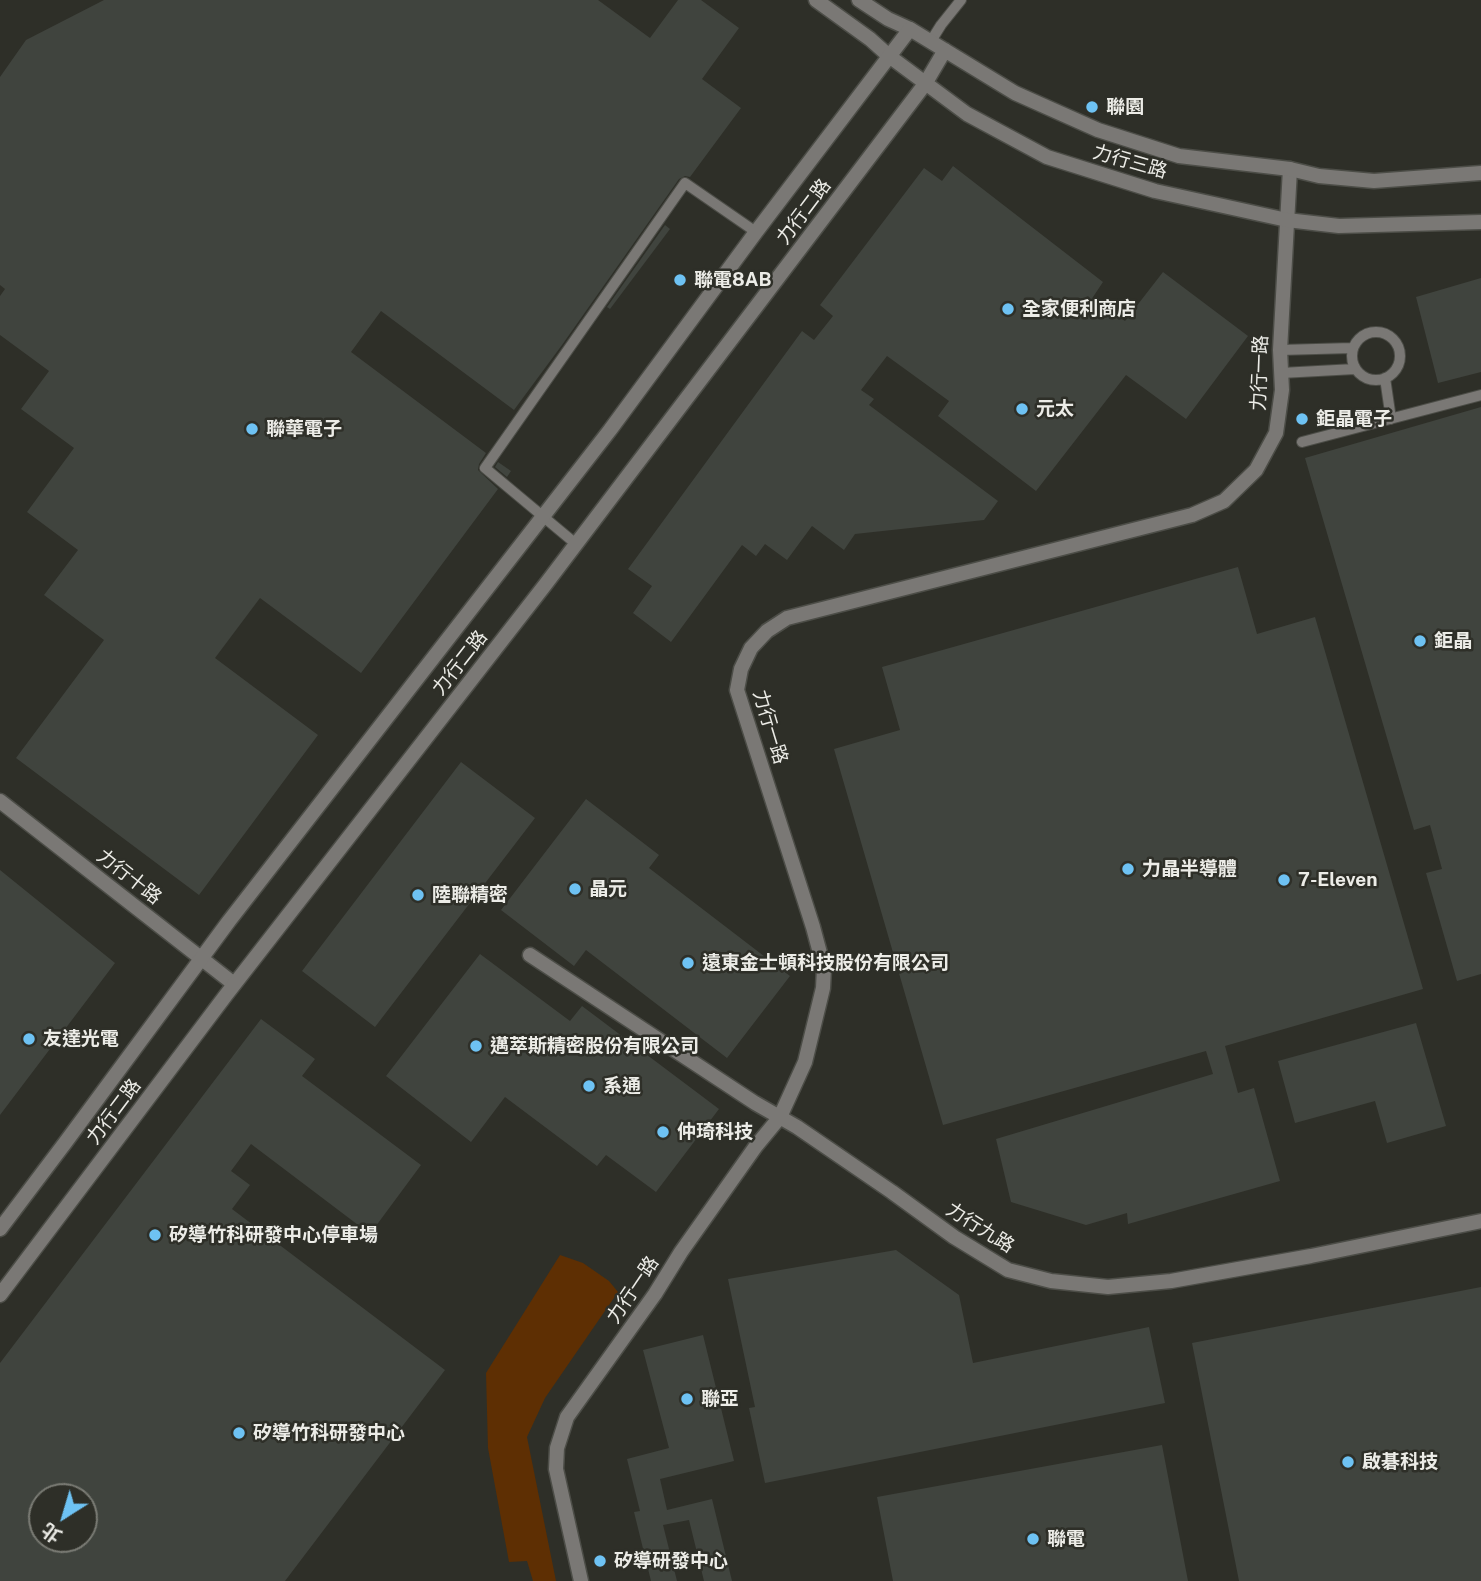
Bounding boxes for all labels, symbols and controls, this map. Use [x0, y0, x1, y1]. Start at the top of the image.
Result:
place label: 聯園 [1106, 96, 1144, 118]
marker: 聯園 [1084, 99, 1100, 115]
street label: 力行三路 [1090, 141, 1170, 183]
street label: 力行二路 [772, 175, 836, 249]
place label: 聯電8AB [694, 269, 772, 291]
marker: 聯電8AB [672, 272, 688, 288]
place label: 全家便利商店 [1022, 298, 1136, 320]
marker: 全家便利商店 [1000, 301, 1016, 317]
street label: 力行一路 [1247, 335, 1273, 411]
place label: 元太 [1036, 398, 1074, 420]
marker: 元太 [1014, 401, 1030, 417]
place label: 鉅晶電子 [1316, 408, 1392, 430]
marker: 鉅晶電子 [1294, 411, 1310, 427]
place label: 聯華電子 [266, 418, 342, 440]
marker: 聯華電子 [244, 421, 260, 437]
street label: 力行二路 [428, 626, 492, 700]
place label: 鉅晶 [1434, 630, 1472, 652]
marker: 鉅晶 [1412, 633, 1428, 649]
street label: 力行一路 [748, 687, 792, 767]
street label: 力行十路 [92, 845, 166, 909]
place label: 力晶半導體 [1142, 858, 1237, 880]
marker: 力晶半導體 [1120, 861, 1136, 877]
place label: 7-Eleven [1298, 869, 1377, 891]
marker: 7-Eleven [1276, 872, 1292, 888]
place label: 晶元 [589, 878, 627, 900]
marker: 晶元 [567, 881, 583, 897]
place label: 陸聯精密 [432, 884, 508, 906]
marker: 陸聯精密 [410, 887, 426, 903]
place label: 遠東金士頓科技股份有限公司 [702, 952, 949, 974]
marker: 遠東金士頓科技股份有限公司 [680, 955, 696, 971]
place label: 友達光電 [43, 1028, 119, 1050]
marker: 友達光電 [21, 1031, 37, 1047]
place label: 邁萃斯精密股份有限公司 [490, 1035, 699, 1057]
marker: 邁萃斯精密股份有限公司 [468, 1038, 484, 1054]
street label: 力行二路 [82, 1075, 146, 1149]
place label: 系通 [603, 1075, 641, 1097]
marker: 系通 [581, 1078, 597, 1094]
place label: 仲琦科技 [677, 1121, 753, 1143]
marker: 仲琦科技 [655, 1124, 671, 1140]
street label: 力行九路 [942, 1198, 1018, 1258]
place label: 矽導竹科研發中心停車場 [169, 1224, 378, 1246]
marker: 矽導竹科研發中心停車場 [147, 1227, 163, 1243]
street label: 力行一路 [602, 1252, 664, 1328]
place label: 聯亞 [701, 1388, 739, 1410]
marker: 聯亞 [679, 1391, 695, 1407]
place label: 矽導竹科研發中心 [253, 1422, 405, 1444]
marker: 矽導竹科研發中心 [231, 1425, 247, 1441]
place label: 啟碁科技 [1362, 1451, 1438, 1473]
marker: 啟碁科技 [1340, 1454, 1356, 1470]
north arrow [28, 1483, 98, 1553]
text: 北 [37, 1519, 66, 1548]
place label: 聯電 [1047, 1528, 1085, 1550]
marker: 聯電 [1025, 1531, 1041, 1547]
place label: 矽導研發中心 [614, 1550, 728, 1572]
marker: 矽導研發中心 [592, 1553, 608, 1569]

